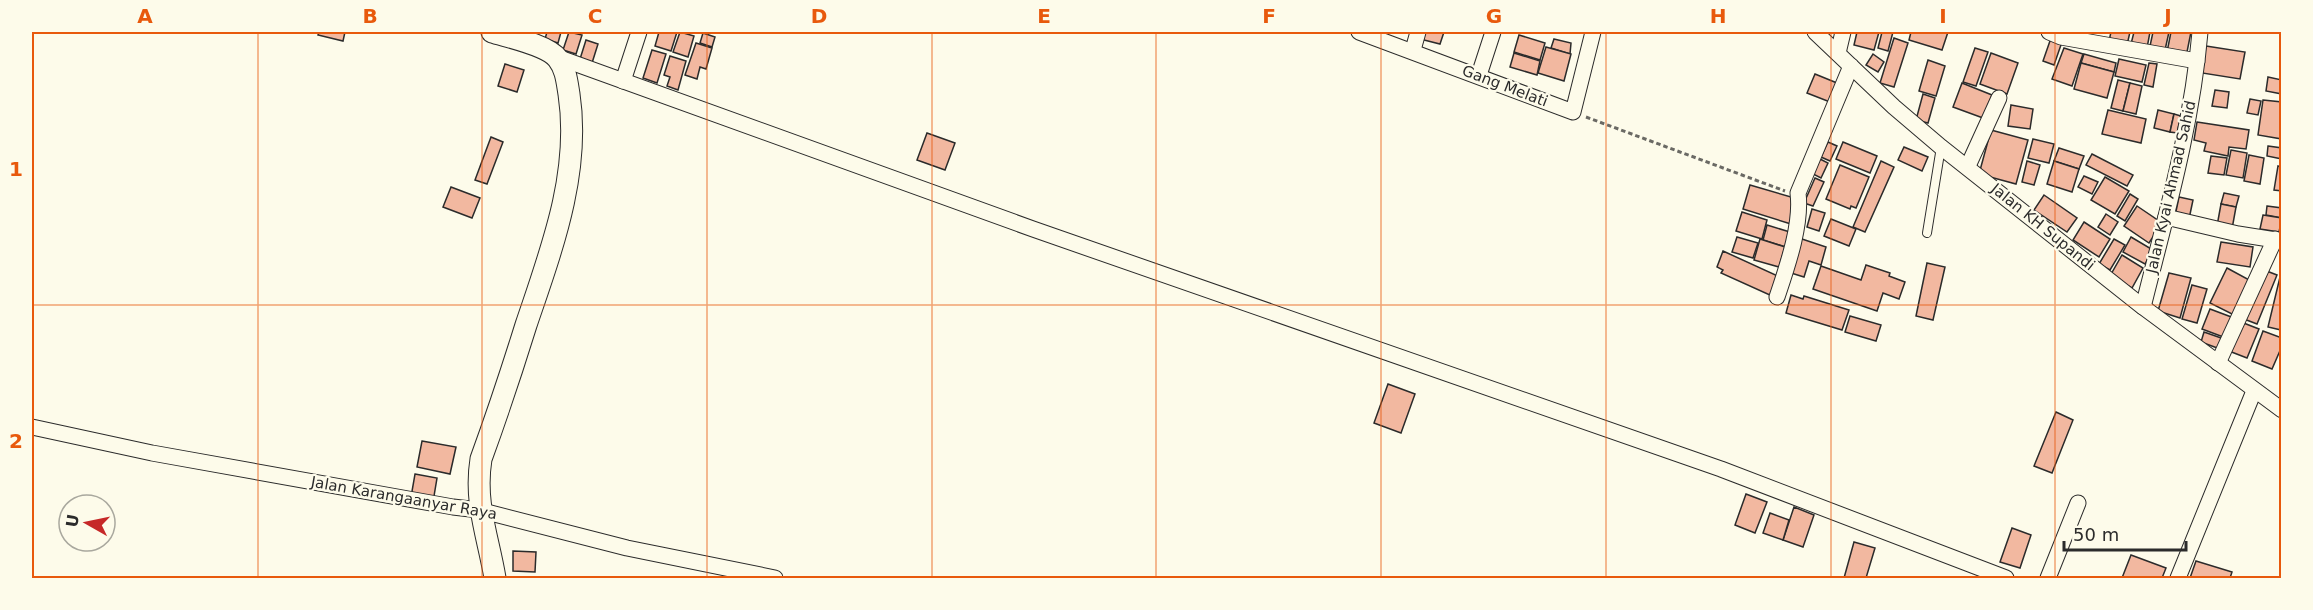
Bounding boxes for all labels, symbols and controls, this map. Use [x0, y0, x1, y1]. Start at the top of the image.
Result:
text: A [137, 4, 153, 28]
text: B [362, 4, 378, 28]
text: C [588, 4, 602, 28]
text: D [811, 4, 827, 28]
text: E [1037, 4, 1051, 28]
text: F [1262, 4, 1276, 28]
text: G [1486, 4, 1502, 28]
text: H [1710, 4, 1726, 28]
text: I [1939, 4, 1947, 28]
text: J [2162, 4, 2172, 28]
street label: Gang Melati [1460, 61, 1550, 111]
street label: Jalan Kyai Ahmad Sahid [2142, 99, 2200, 276]
text: 1 [9, 157, 23, 181]
street label: Jalan KH Supandi [1987, 179, 2098, 274]
text: 2 [9, 429, 23, 453]
street label: Jalan Karangaanyar Raya [309, 473, 498, 523]
north arrow [57, 493, 117, 553]
text: U [62, 513, 83, 529]
scale bar [2064, 514, 2186, 552]
text: 50 m [2073, 524, 2119, 545]

